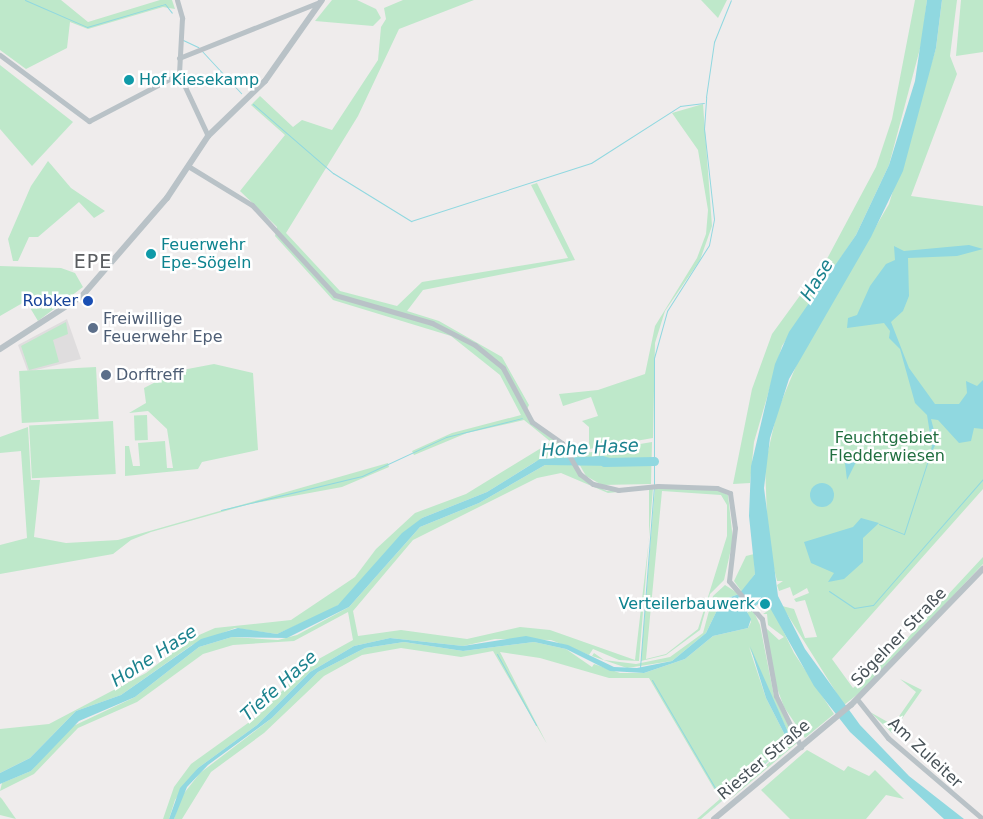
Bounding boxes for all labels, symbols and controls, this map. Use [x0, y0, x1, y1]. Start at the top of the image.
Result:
place label: Hof Kiesekamp [139, 70, 259, 90]
marker: Hof Kiesekamp [123, 74, 135, 86]
place label: Feuerwehr Epe-Sögeln [161, 235, 251, 273]
marker: Feuerwehr Epe-Sögeln [145, 248, 157, 260]
district label: EPE [73, 251, 113, 273]
water label: Hase [796, 255, 838, 305]
place label: Robker [23, 291, 78, 311]
marker: Robker [82, 295, 94, 307]
place label: Freiwillige Feuerwehr Epe [103, 309, 223, 347]
marker: Freiwillige Feuerwehr Epe [87, 322, 99, 334]
place label: Dorftreff [116, 365, 183, 385]
marker: Dorftreff [100, 369, 112, 381]
park label: Feuchtgebiet Fledderwiesen [829, 428, 945, 466]
water label: Hohe Hase [541, 435, 639, 461]
street label: Sögelner Straße [847, 584, 951, 690]
place label: Verteilerbauwerk [619, 594, 755, 614]
marker: Verteilerbauwerk [759, 598, 771, 610]
water label: Hohe Hase [107, 620, 201, 692]
water label: Tiefe Hase [236, 646, 322, 726]
street label: Am Zuleiter [884, 714, 966, 792]
street label: Riester Straße [714, 716, 814, 804]

